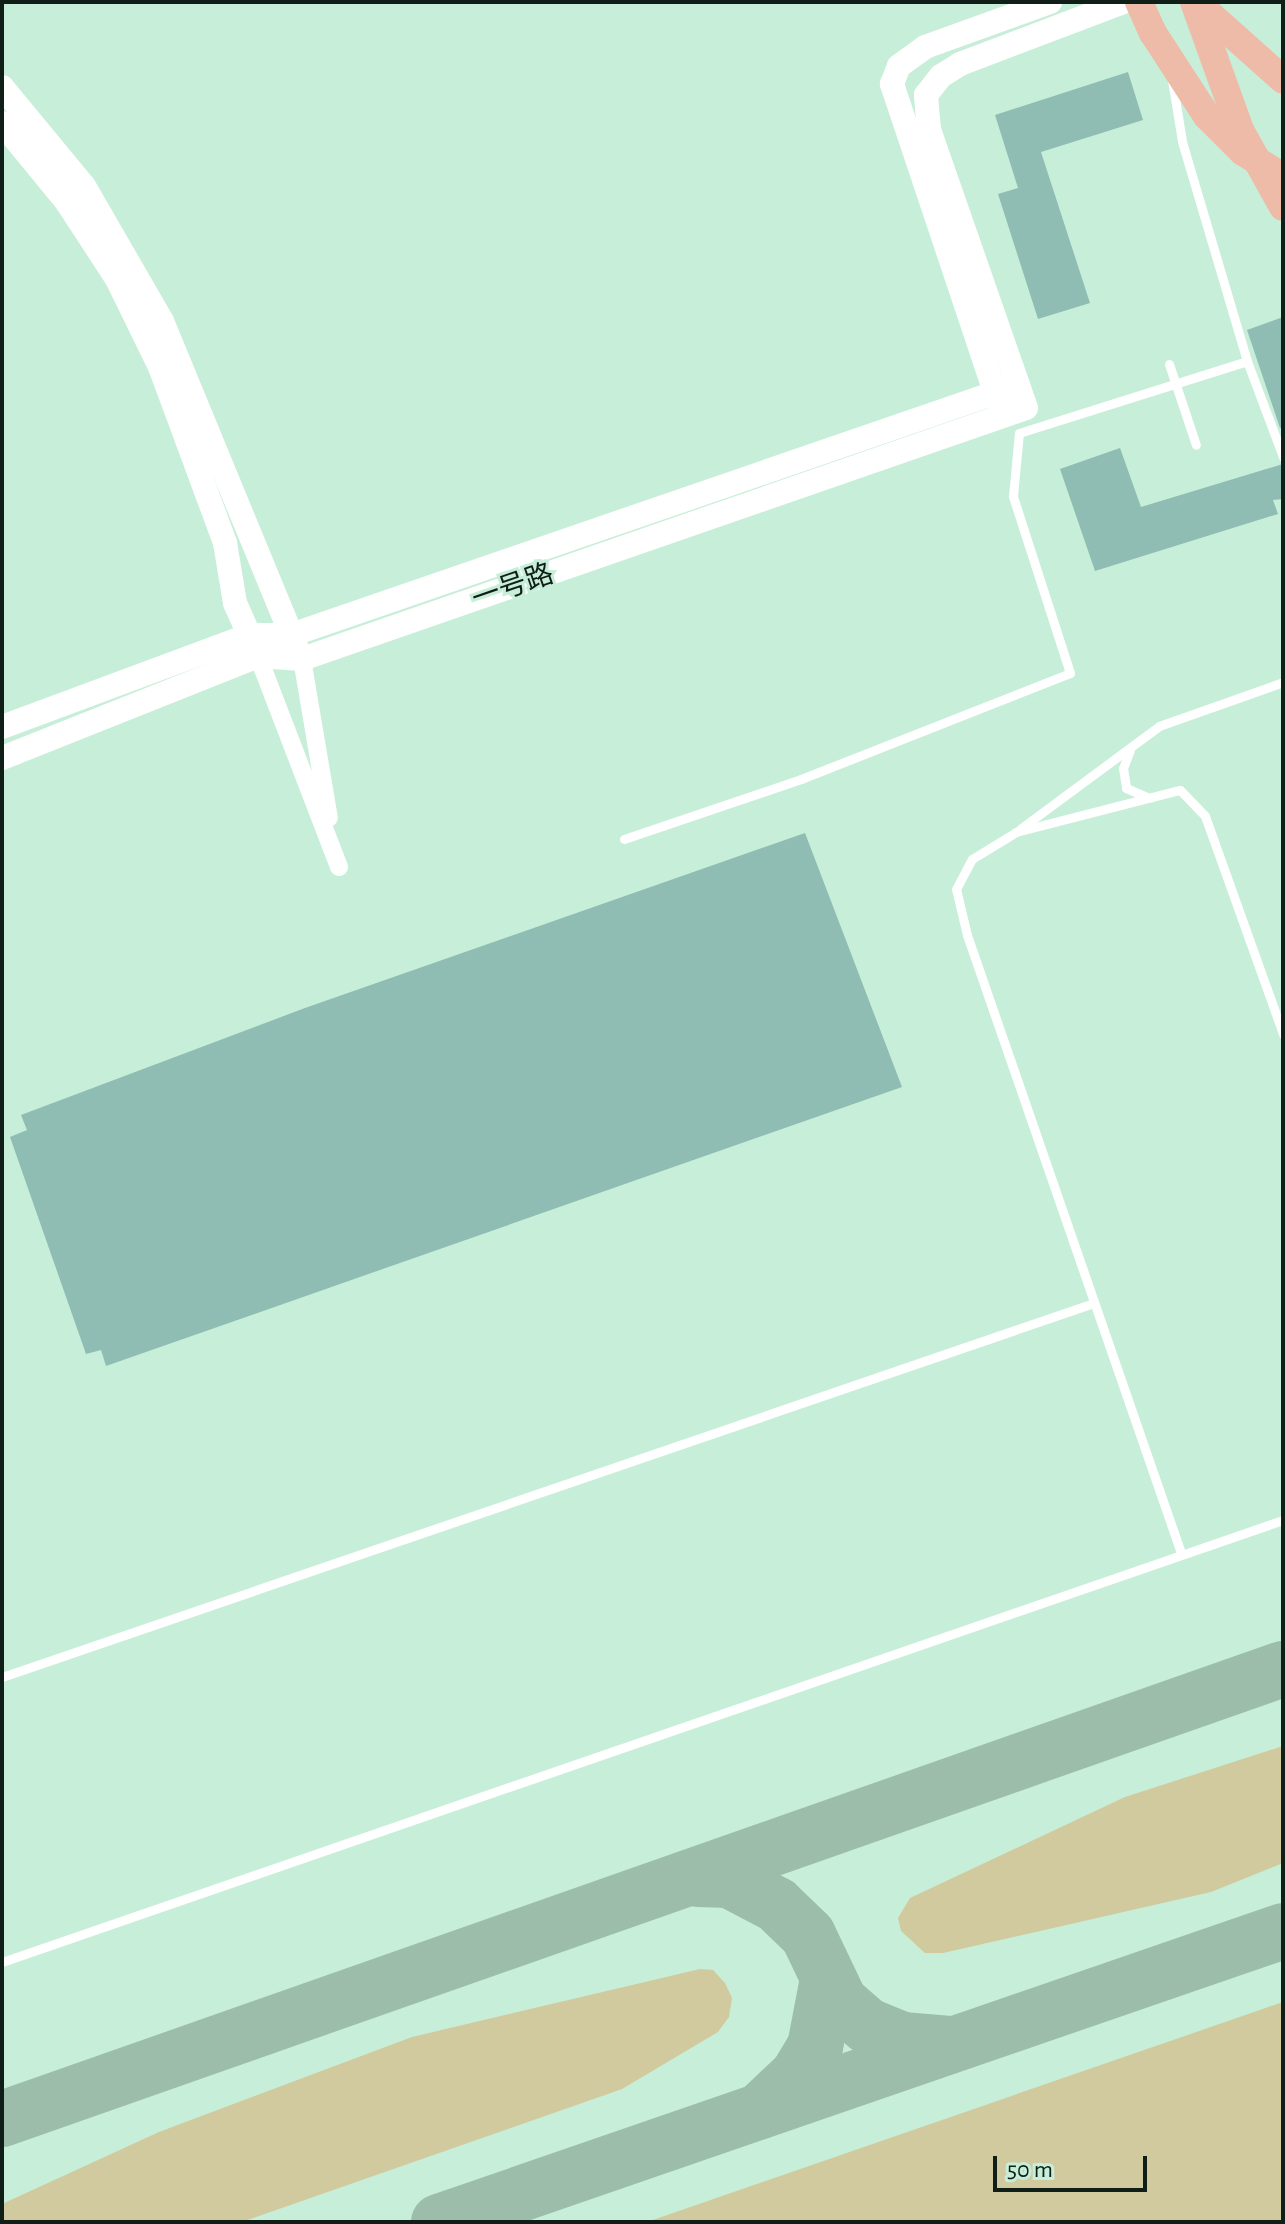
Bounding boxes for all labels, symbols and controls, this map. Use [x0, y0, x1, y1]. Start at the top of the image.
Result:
street label: 一号路 [468, 557, 558, 617]
scale bar [997, 2140, 1151, 2190]
text: 50 m [1007, 2158, 1053, 2182]

